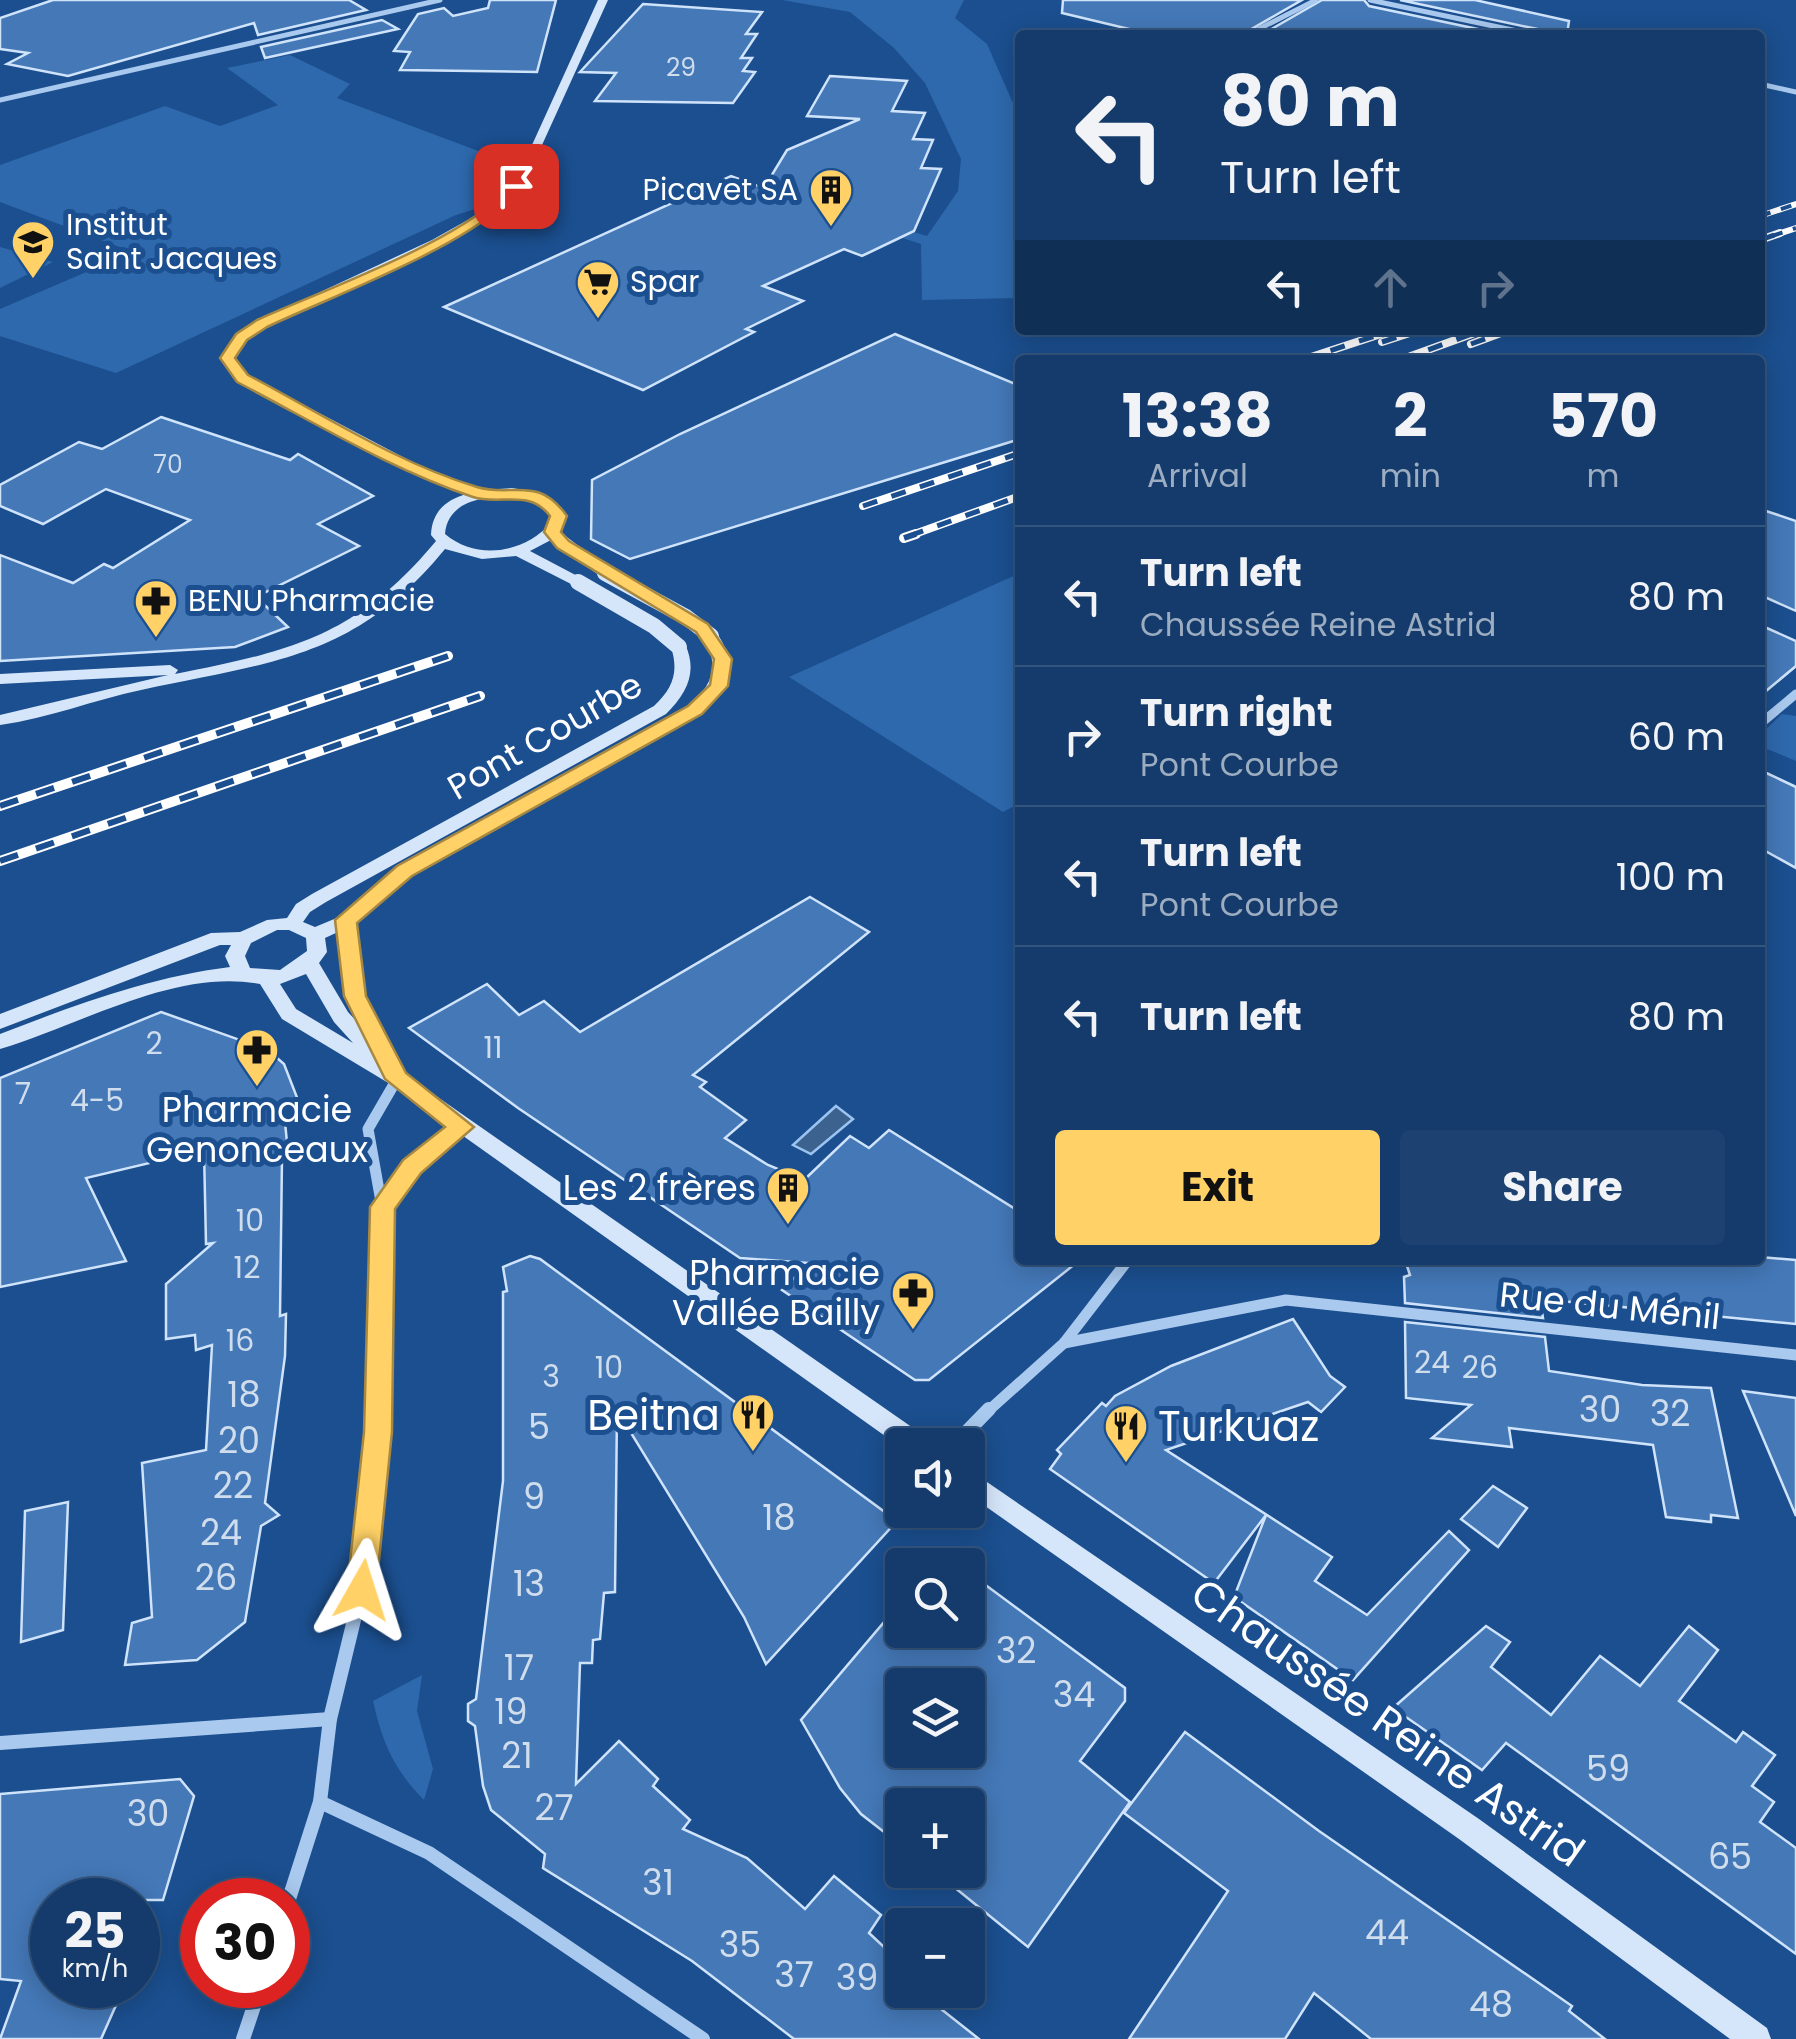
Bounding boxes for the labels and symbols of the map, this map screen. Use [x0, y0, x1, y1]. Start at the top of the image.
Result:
house number: 29 [666, 50, 696, 85]
pin [474, 144, 559, 229]
building icon: Picavet SA [808, 167, 854, 228]
place label: Picavet SA [643, 168, 798, 211]
place label: Institut Saint Jacques [66, 203, 278, 280]
school or university icon: Institut Saint Jacques [10, 219, 56, 280]
supermarket icon: Spar [575, 259, 621, 320]
place label: Spar [630, 260, 699, 303]
house number: 70 [153, 447, 183, 482]
pharmacy icon: BENU Pharmacie [133, 578, 179, 639]
place label: BENU Pharmacie [188, 579, 435, 622]
street label: Pont Courbe [438, 660, 651, 811]
house number: 2 [145, 1022, 163, 1065]
house number: 11 [483, 1026, 503, 1069]
pharmacy icon: Pharmacie Genonceaux [234, 1027, 280, 1088]
house number: 7 [15, 1072, 31, 1115]
house number: 4-5 [70, 1079, 124, 1122]
place label: Pharmacie Genonceaux [146, 1085, 368, 1174]
place label: Les 2 frères [563, 1163, 756, 1212]
building icon: Les 2 frères [765, 1165, 811, 1226]
house number: 10 [236, 1199, 264, 1242]
house number: 12 [234, 1246, 260, 1289]
place label: Pharmacie Vallée Bailly [672, 1248, 880, 1337]
pharmacy icon: Pharmacie Vallée Bailly [890, 1270, 936, 1331]
street label: Rue du Ménil [1497, 1270, 1723, 1341]
house number: 16 [226, 1319, 254, 1362]
house number: 24 [1414, 1341, 1450, 1384]
house number: 10 [595, 1346, 623, 1389]
house number: 26 [1462, 1346, 1498, 1389]
house number: 3 [542, 1355, 560, 1398]
house number: 18 [227, 1370, 261, 1419]
house number: 30 [1579, 1385, 1621, 1434]
place label: Beitna [587, 1386, 720, 1445]
house number: 32 [1650, 1389, 1690, 1438]
restaurant icon: Beitna [730, 1392, 776, 1453]
place label: Turkuaz [1158, 1397, 1319, 1456]
house number: 5 [528, 1402, 550, 1451]
restaurant icon: Turkuaz [1103, 1403, 1149, 1464]
house number: 20 [218, 1416, 260, 1465]
house number: 22 [213, 1461, 253, 1510]
house number: 9 [523, 1472, 545, 1521]
house number: 18 [762, 1493, 796, 1542]
house number: 24 [200, 1508, 242, 1557]
position arrow [310, 1538, 414, 1642]
house number: 26 [195, 1553, 237, 1602]
house number: 13 [513, 1559, 545, 1608]
street label: Chaussée Reine Astrid [1179, 1564, 1596, 1881]
house number: 32 [996, 1626, 1036, 1675]
house number: 17 [504, 1643, 534, 1692]
house number: 34 [1053, 1670, 1095, 1719]
house number: 19 [494, 1687, 528, 1736]
house number: 21 [501, 1731, 533, 1780]
house number: 59 [1586, 1744, 1630, 1793]
house number: 27 [534, 1783, 574, 1832]
house number: 30 [127, 1789, 169, 1838]
house number: 65 [1708, 1832, 1752, 1881]
house number: 31 [642, 1858, 674, 1907]
speed limit sign: 30 [180, 1878, 310, 2008]
house number: 44 [1365, 1908, 1409, 1957]
house number: 35 [719, 1920, 761, 1969]
house number: 37 [774, 1950, 814, 1999]
house number: 39 [836, 1953, 878, 2002]
house number: 48 [1469, 1980, 1513, 2029]

